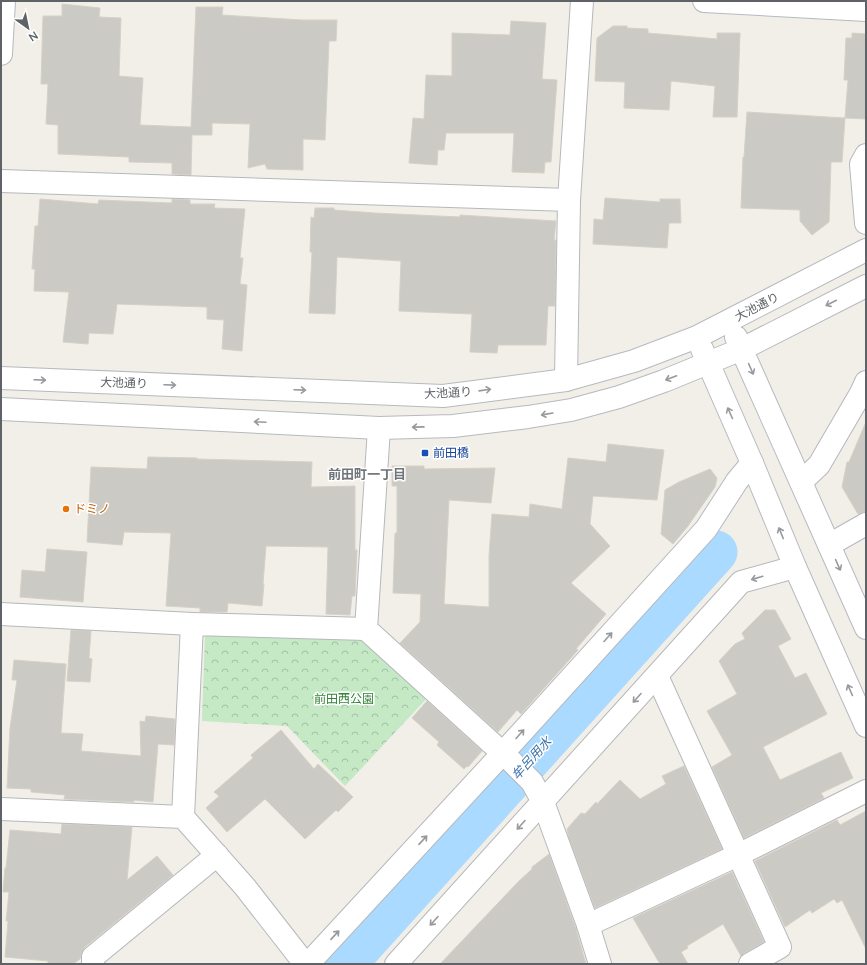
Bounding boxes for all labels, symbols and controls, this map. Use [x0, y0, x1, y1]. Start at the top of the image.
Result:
north arrow [8, 8, 48, 48]
text: N [27, 29, 41, 45]
street label: 大池通り [732, 289, 782, 324]
one-way arrow [826, 300, 838, 308]
one-way arrow [748, 363, 755, 375]
street label: 大池通り [100, 374, 148, 391]
one-way arrow [666, 374, 678, 382]
one-way arrow [33, 376, 46, 384]
one-way arrow [163, 381, 176, 389]
street label: 大池通り [424, 384, 472, 401]
one-way arrow [293, 386, 306, 394]
one-way arrow [478, 386, 491, 394]
one-way arrow [726, 407, 733, 419]
one-way arrow [541, 410, 554, 418]
one-way arrow [254, 418, 267, 426]
one-way arrow [412, 423, 425, 431]
place label: 前田橋 [433, 445, 469, 460]
marker: 前田橋 [420, 448, 430, 458]
district label: 前田町一丁目 [328, 466, 406, 482]
place label: ドミノ [74, 501, 110, 516]
marker: ドミノ [61, 504, 71, 514]
one-way arrow [776, 527, 784, 539]
one-way arrow [835, 559, 842, 571]
one-way arrow [751, 575, 764, 582]
one-way arrow [603, 632, 612, 642]
one-way arrow [846, 684, 853, 696]
park label: 前田西公園 [314, 691, 374, 706]
one-way arrow [633, 693, 642, 703]
one-way arrow [516, 728, 525, 739]
water label: 牟呂用水 [508, 732, 556, 783]
one-way arrow [517, 820, 526, 830]
one-way arrow [418, 835, 427, 845]
one-way arrow [430, 916, 439, 927]
one-way arrow [330, 930, 339, 940]

